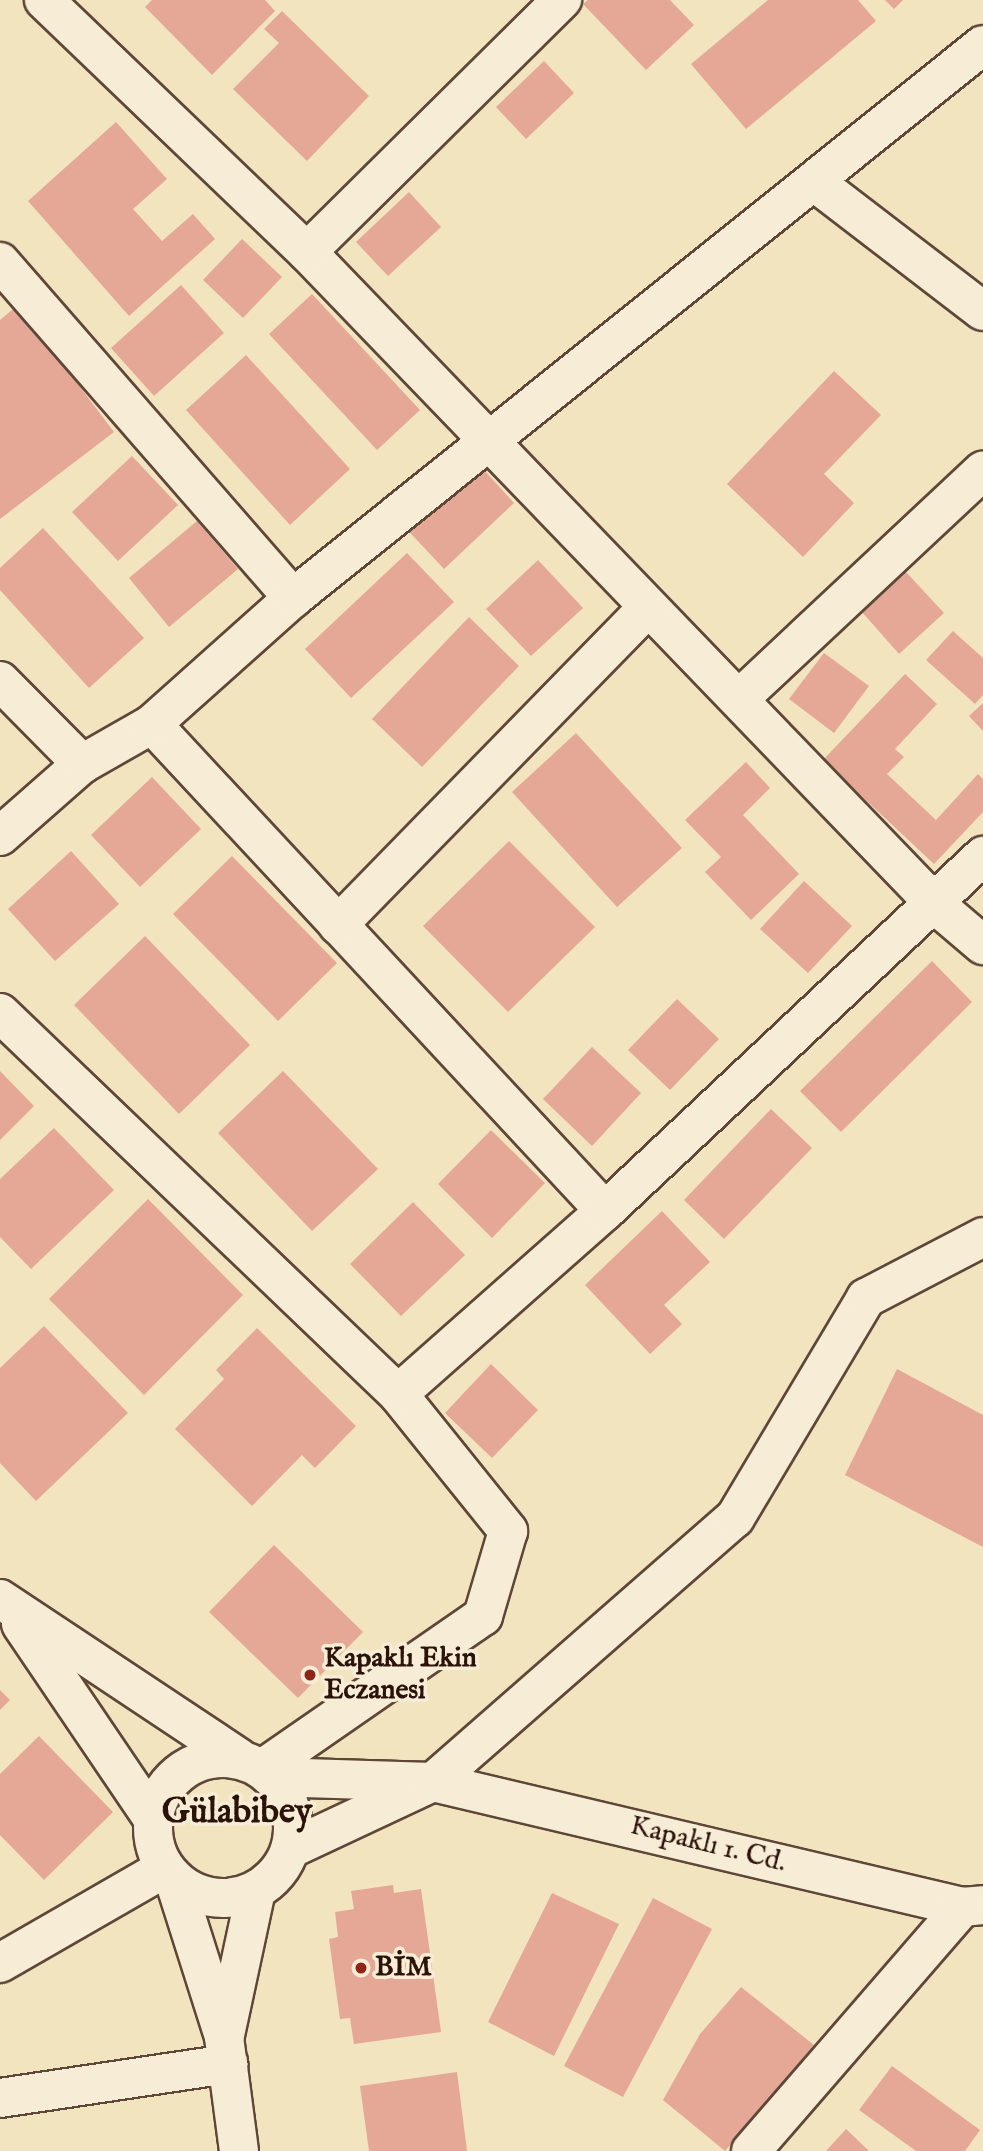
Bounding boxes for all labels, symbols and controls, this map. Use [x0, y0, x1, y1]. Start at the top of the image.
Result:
place label: Kapaklı Ekin Eczanesi [324, 1642, 477, 1708]
marker: Kapaklı Ekin Eczanesi [302, 1667, 318, 1683]
district label: Gülabibey [162, 1792, 312, 1834]
street label: Kapaklı 1. Cd. [626, 1809, 790, 1881]
place label: BİM [375, 1951, 432, 1985]
marker: BİM [353, 1960, 369, 1976]

